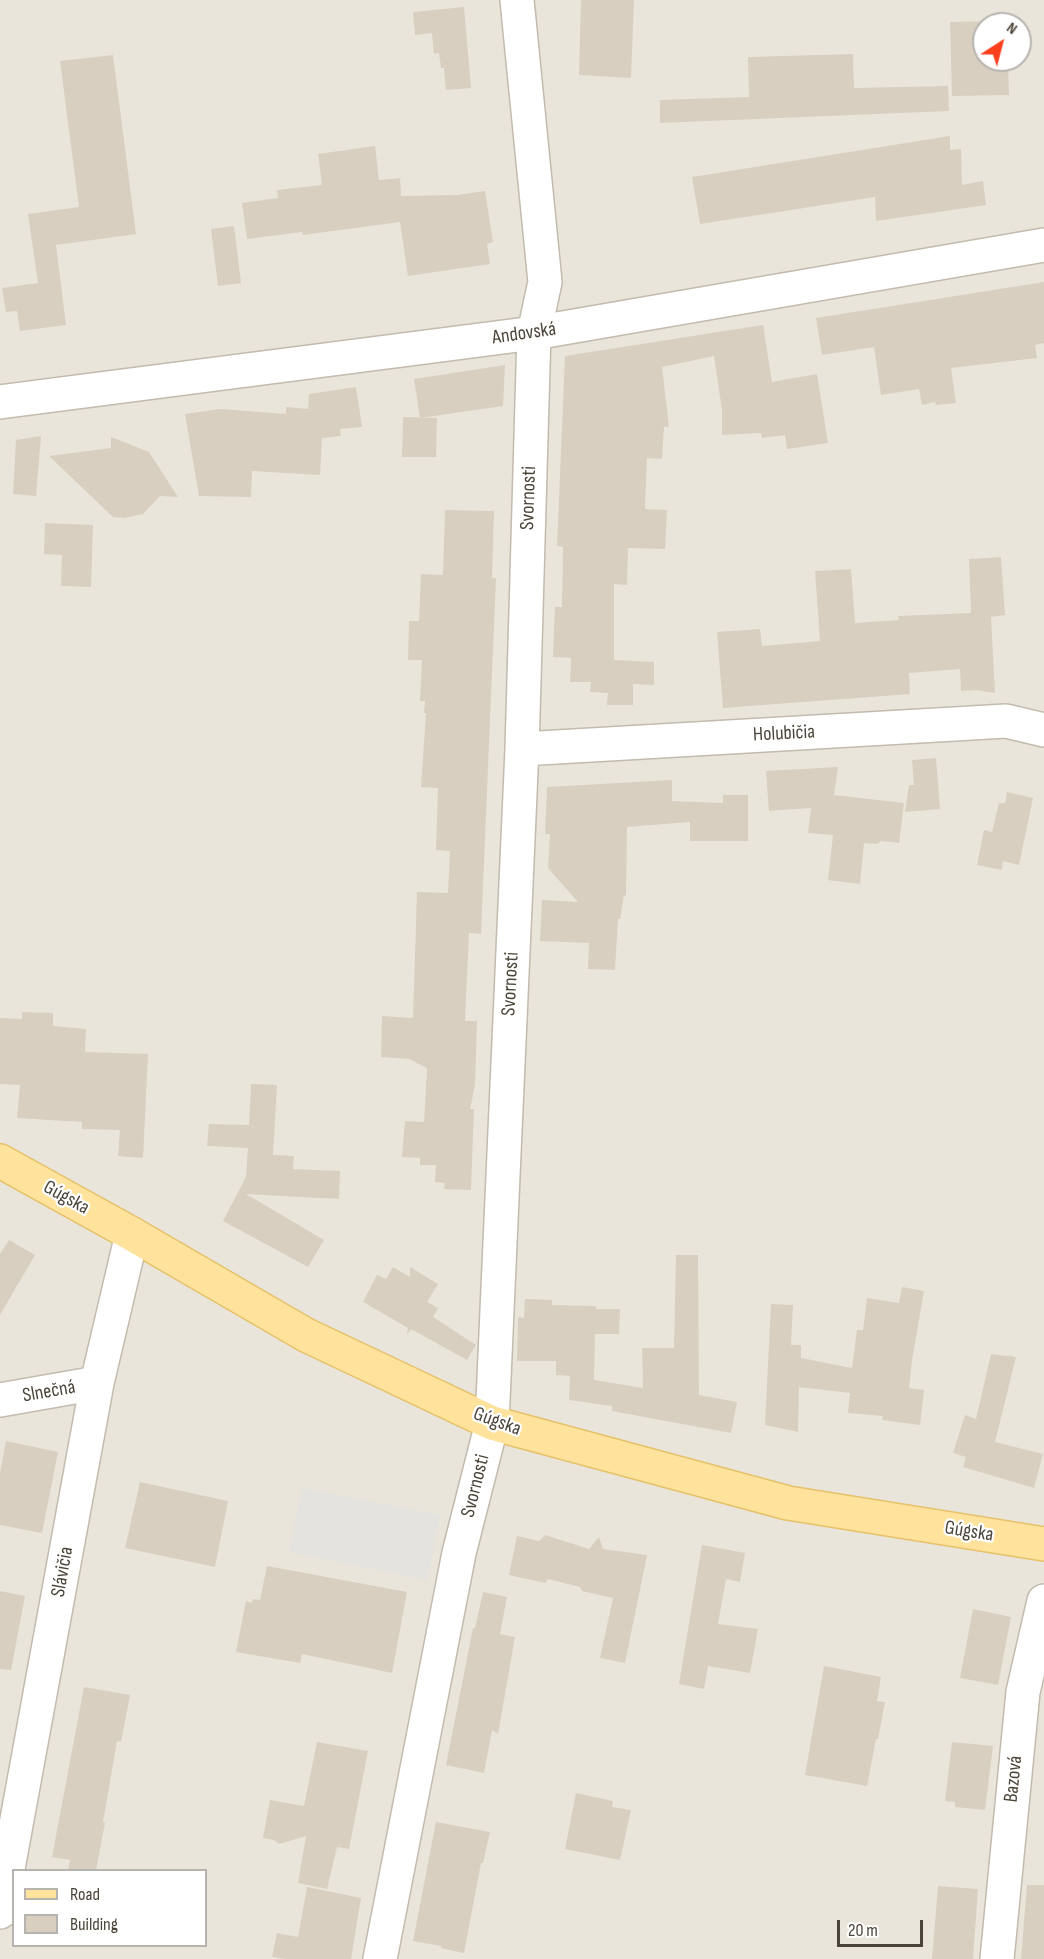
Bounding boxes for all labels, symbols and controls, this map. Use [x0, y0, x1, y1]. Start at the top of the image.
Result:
north arrow [972, 12, 1032, 72]
text: N [1003, 18, 1021, 39]
street label: Andovská [491, 318, 557, 350]
street label: Svornosti [516, 466, 542, 530]
street label: Holubičia [752, 720, 816, 748]
street label: Svornosti [497, 951, 525, 1017]
street label: Gúgska [39, 1176, 93, 1220]
street label: Slnečná [21, 1376, 77, 1408]
street label: Gúgska [470, 1402, 524, 1442]
street label: Svornosti [457, 1452, 495, 1520]
street label: Gúgska [943, 1516, 995, 1548]
street label: Slávičia [47, 1545, 79, 1599]
street label: Bazová [1000, 1754, 1028, 1804]
legend [12, 1869, 207, 1947]
text: Road [70, 1884, 100, 1905]
scale bar [840, 1908, 926, 1946]
text: Building [70, 1914, 118, 1935]
text: 20 m [848, 1920, 878, 1941]

